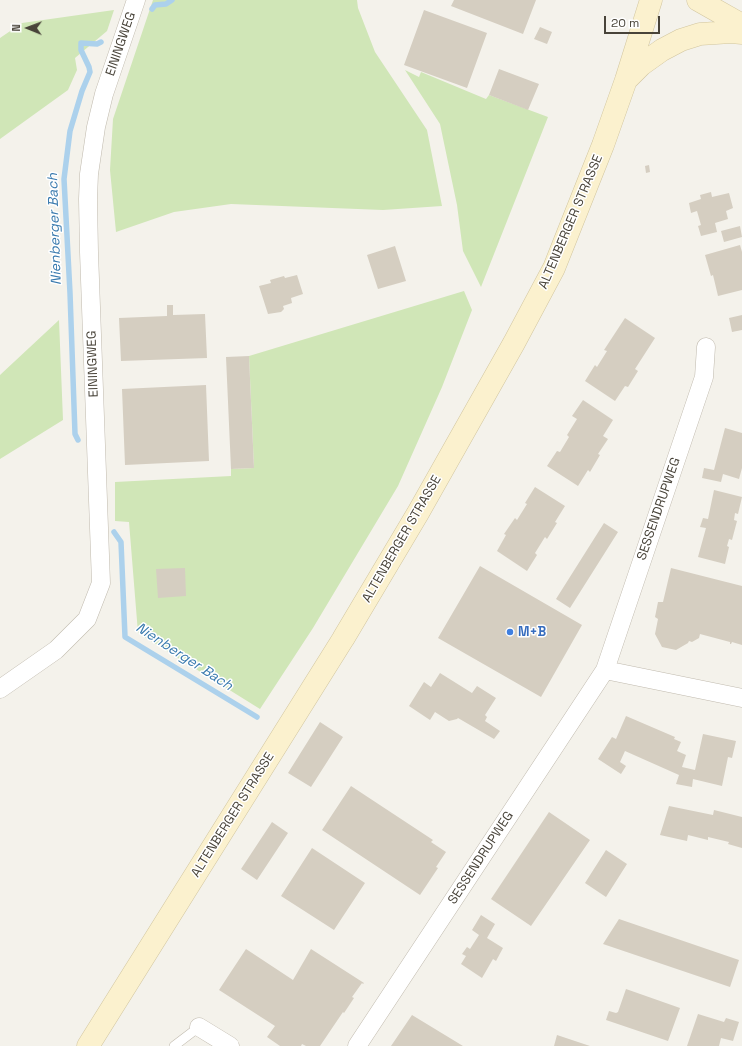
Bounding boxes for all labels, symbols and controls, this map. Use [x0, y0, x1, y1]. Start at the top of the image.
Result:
north arrow [8, 8, 48, 48]
scale bar [606, 8, 662, 34]
street label: EININGWEG [103, 10, 139, 78]
text: 20 m [611, 15, 639, 31]
text: N [9, 24, 23, 32]
street label: ALTENBERGER STRASSE [536, 153, 606, 291]
water label: Nienberger Bach [45, 173, 65, 285]
street label: EININGWEG [84, 330, 102, 398]
street label: SESSENDRUPWEG [634, 456, 684, 562]
street label: ALTENBERGER STRASSE [359, 473, 445, 605]
water label: Nienberger Bach [132, 619, 236, 695]
place label: M+B [518, 624, 546, 640]
marker: M+B [505, 627, 515, 637]
street label: ALTENBERGER STRASSE [188, 750, 278, 880]
street label: SESSENDRUPWEG [445, 809, 517, 907]

